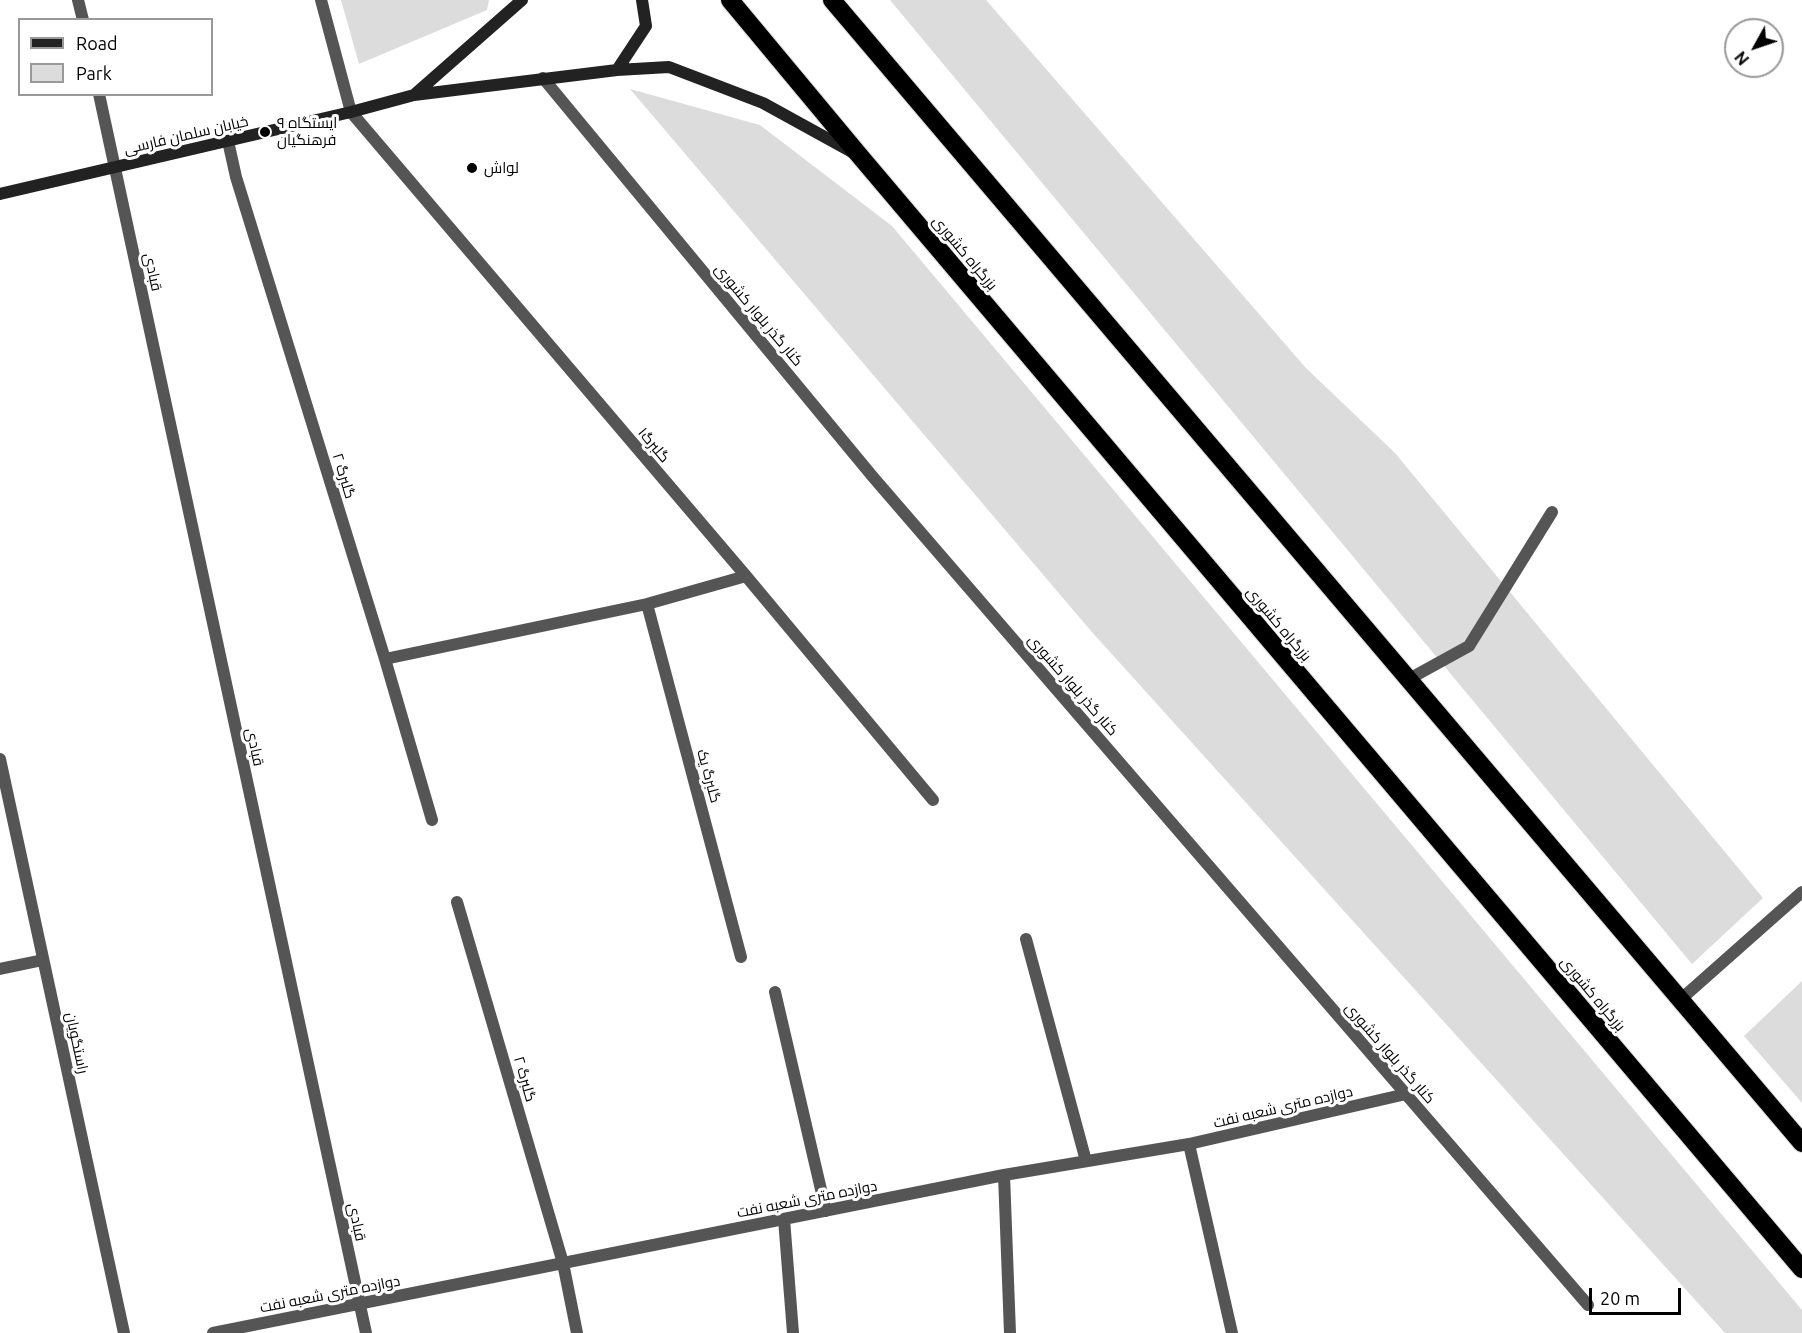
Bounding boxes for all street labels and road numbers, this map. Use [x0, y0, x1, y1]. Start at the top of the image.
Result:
street label: خیابان سلمان فارسی [122, 112, 250, 158]
street label: بزرگراه کشوری [929, 212, 1001, 294]
street label: قبادی [140, 251, 166, 293]
street label: کنار گذر بلوار کشوری [711, 260, 807, 370]
street label: گلبرگ۱ [634, 424, 674, 466]
street label: گلبرگ ۲ [329, 451, 359, 501]
street label: بزرگراه کشوری [1243, 583, 1315, 665]
street label: کنار گذر بلوار کشوری [1024, 631, 1122, 739]
street label: قبادی [242, 726, 268, 768]
street label: گلبرگ یک [693, 747, 725, 805]
street label: بزرگراه کشوری [1557, 953, 1629, 1035]
street label: کنار گذر بلوار کشوری [1341, 999, 1439, 1107]
street label: راستگویان [62, 1011, 92, 1075]
street label: گلبرگ ۲ [510, 1054, 540, 1104]
street label: دوازده متری شعبه نفت [1212, 1082, 1354, 1132]
street label: دوازده متری شعبه نفت [735, 1177, 879, 1221]
street label: قبادی [344, 1201, 370, 1243]
street label: دوازده متری شعبه نفت [258, 1272, 402, 1316]

